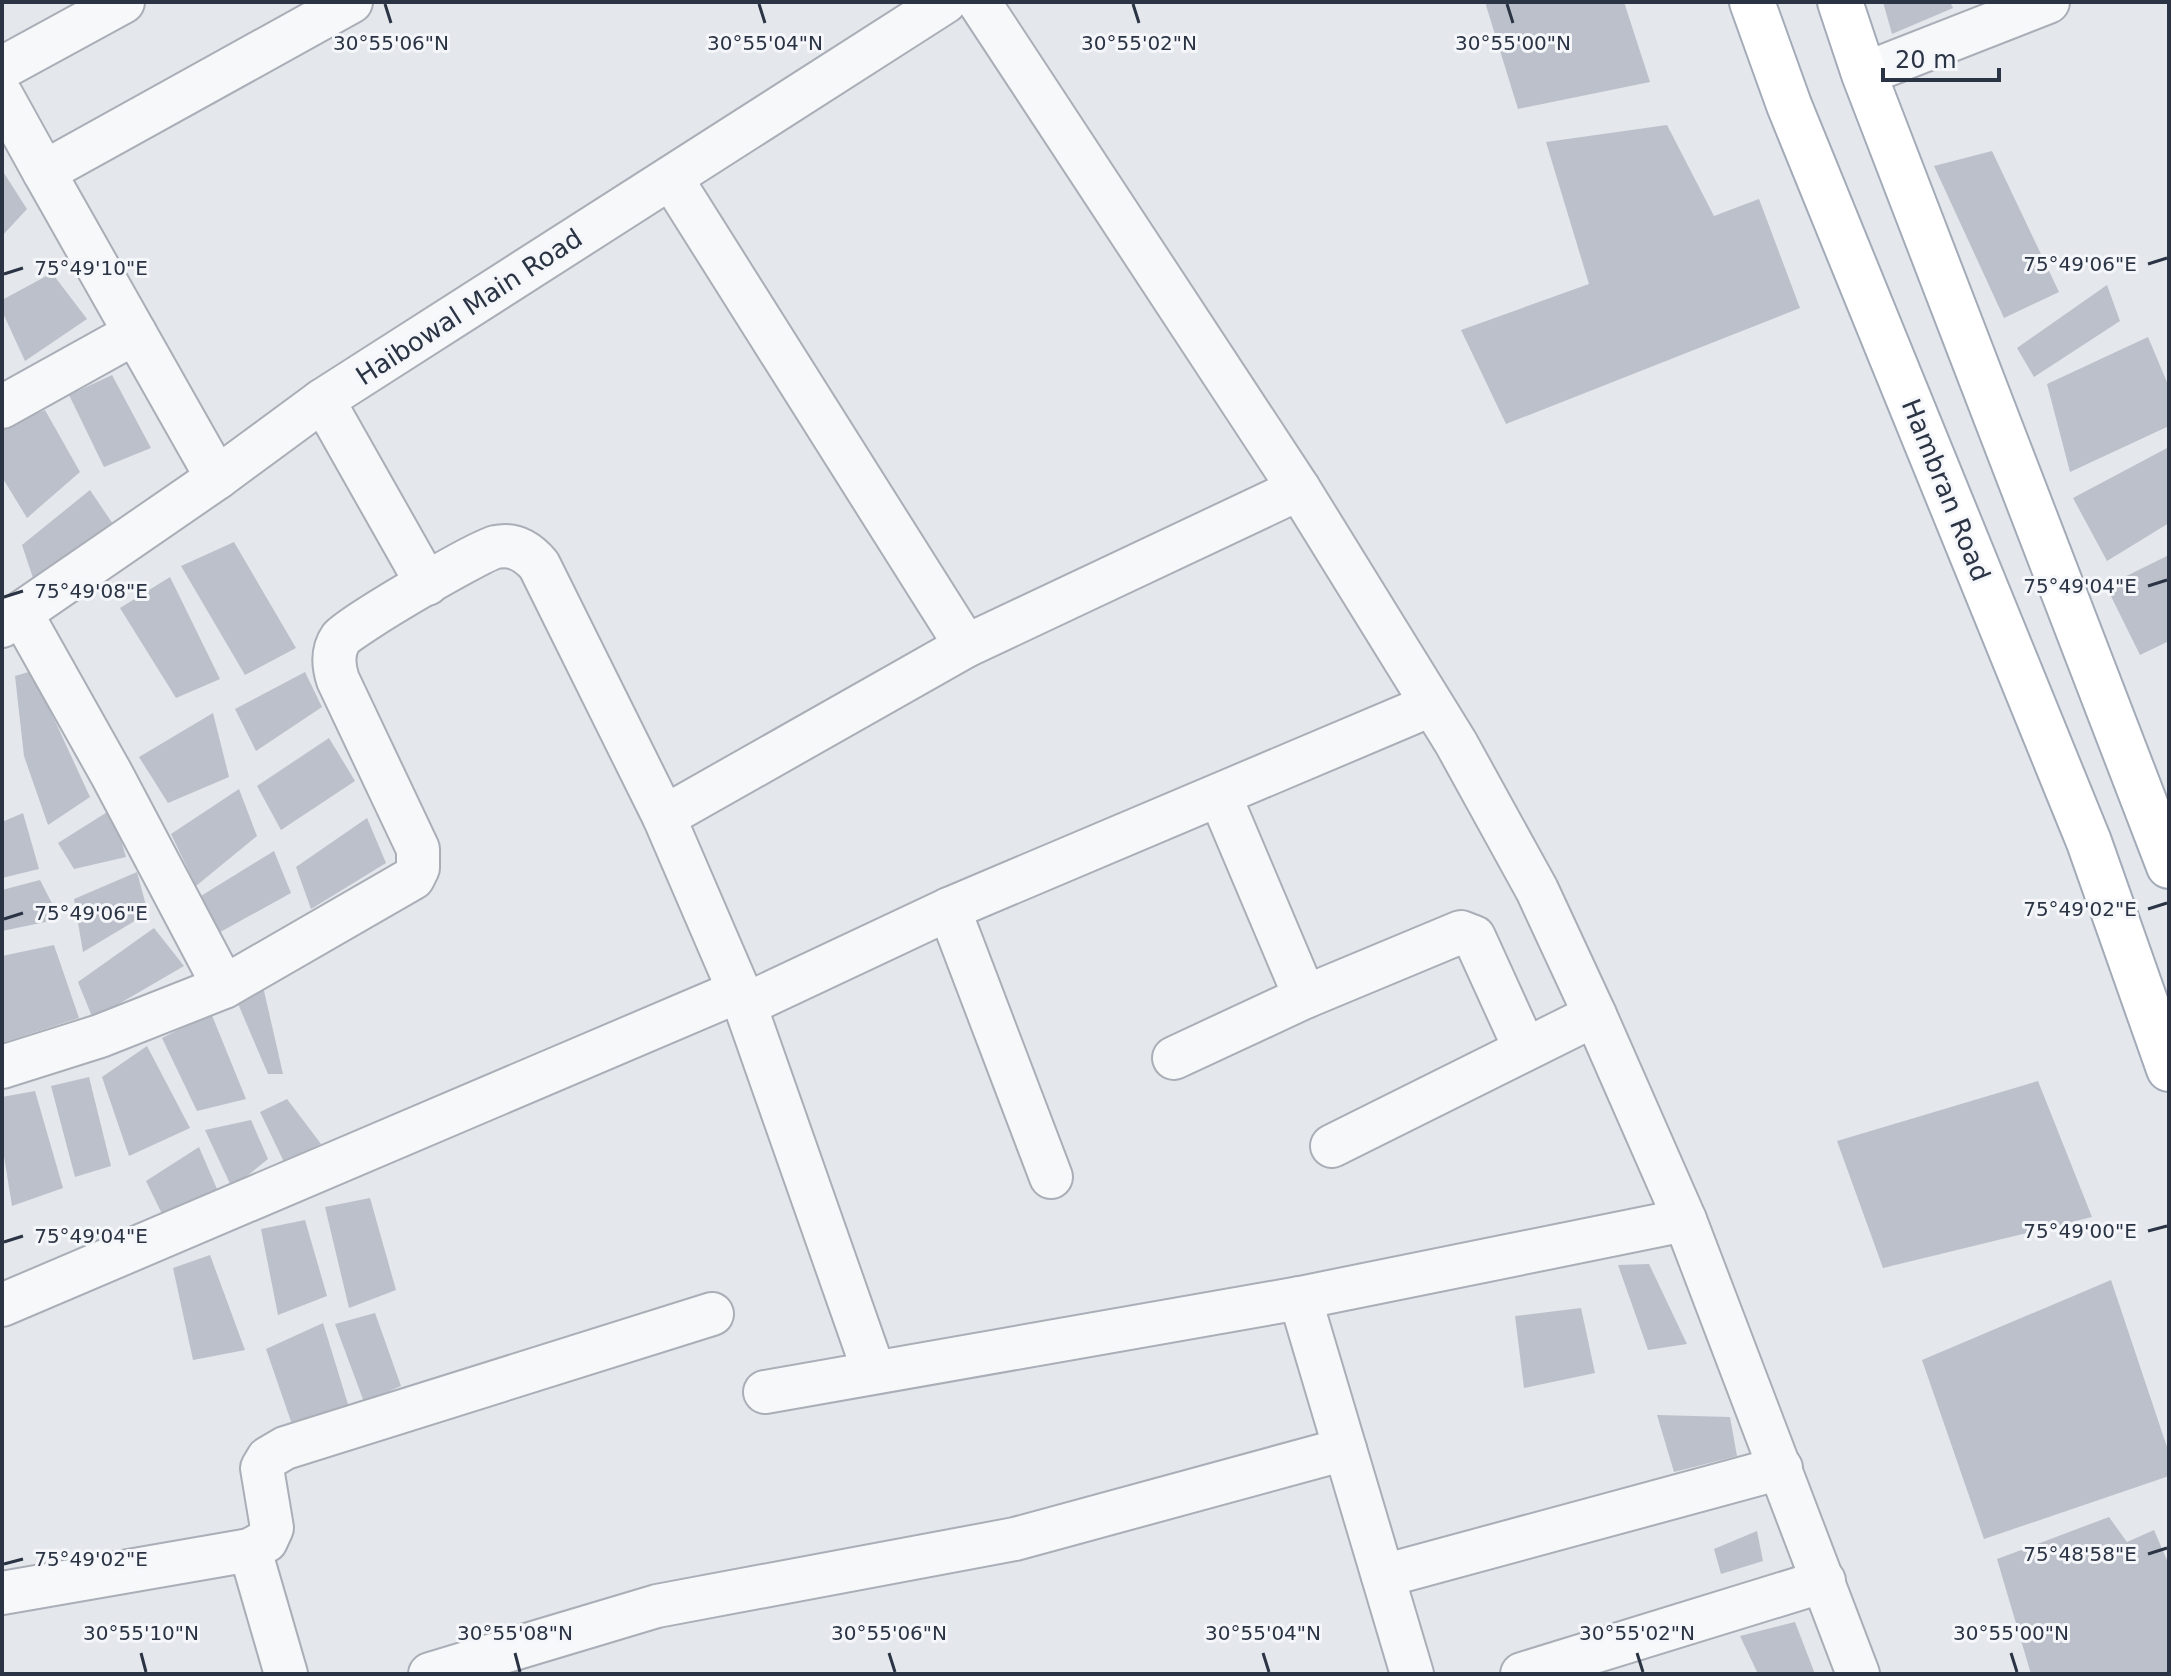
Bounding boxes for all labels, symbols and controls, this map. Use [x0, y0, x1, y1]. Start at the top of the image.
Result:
text: 30°55'06"N [333, 31, 449, 55]
text: 30°55'04"N [707, 31, 823, 55]
text: 30°55'02"N [1081, 31, 1197, 55]
text: 30°55'00"N [1455, 31, 1571, 55]
scale bar [1883, 32, 1999, 82]
text: 20 m [1895, 46, 1957, 74]
street label: Haibowal Main Road [350, 223, 588, 391]
text: 75°49'06"E [2023, 252, 2137, 276]
text: 75°49'10"E [34, 256, 148, 280]
street label: Hambran Road [1896, 394, 1996, 586]
text: 75°49'04"E [2023, 574, 2137, 598]
text: 75°49'08"E [34, 579, 148, 603]
text: 75°49'02"E [2023, 897, 2137, 921]
text: 75°49'06"E [34, 901, 148, 925]
text: 75°49'00"E [2023, 1219, 2137, 1243]
text: 75°49'04"E [34, 1224, 148, 1248]
text: 75°48'58"E [2023, 1542, 2137, 1566]
text: 75°49'02"E [34, 1547, 148, 1571]
text: 30°55'10"N [83, 1621, 199, 1645]
text: 30°55'08"N [457, 1621, 573, 1645]
text: 30°55'06"N [831, 1621, 947, 1645]
text: 30°55'04"N [1205, 1621, 1321, 1645]
text: 30°55'02"N [1579, 1621, 1695, 1645]
text: 30°55'00"N [1953, 1621, 2069, 1645]

